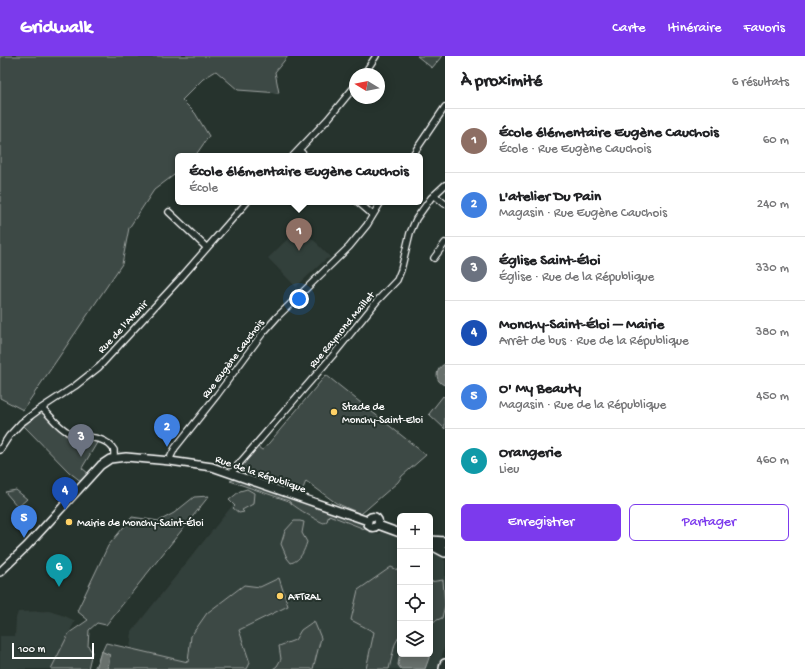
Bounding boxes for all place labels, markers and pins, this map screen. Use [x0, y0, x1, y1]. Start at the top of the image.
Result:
pin: 1 [286, 218, 312, 251]
place label: Stade de Monchy-Saint-Eloi [342, 402, 423, 427]
marker: Stade de Monchy-Saint-Eloi [329, 407, 339, 417]
pin: 2 [154, 414, 180, 447]
pin: 3 [68, 424, 94, 457]
pin: 4 [52, 477, 78, 510]
pin: 5 [11, 505, 37, 538]
marker: Mairie de Monchy-Saint-Éloi [64, 517, 74, 527]
place label: Mairie de Monchy-Saint-Éloi [77, 517, 204, 530]
pin: 6 [46, 554, 72, 587]
marker: AFTRAL [275, 591, 285, 601]
place label: AFTRAL [288, 592, 322, 604]

